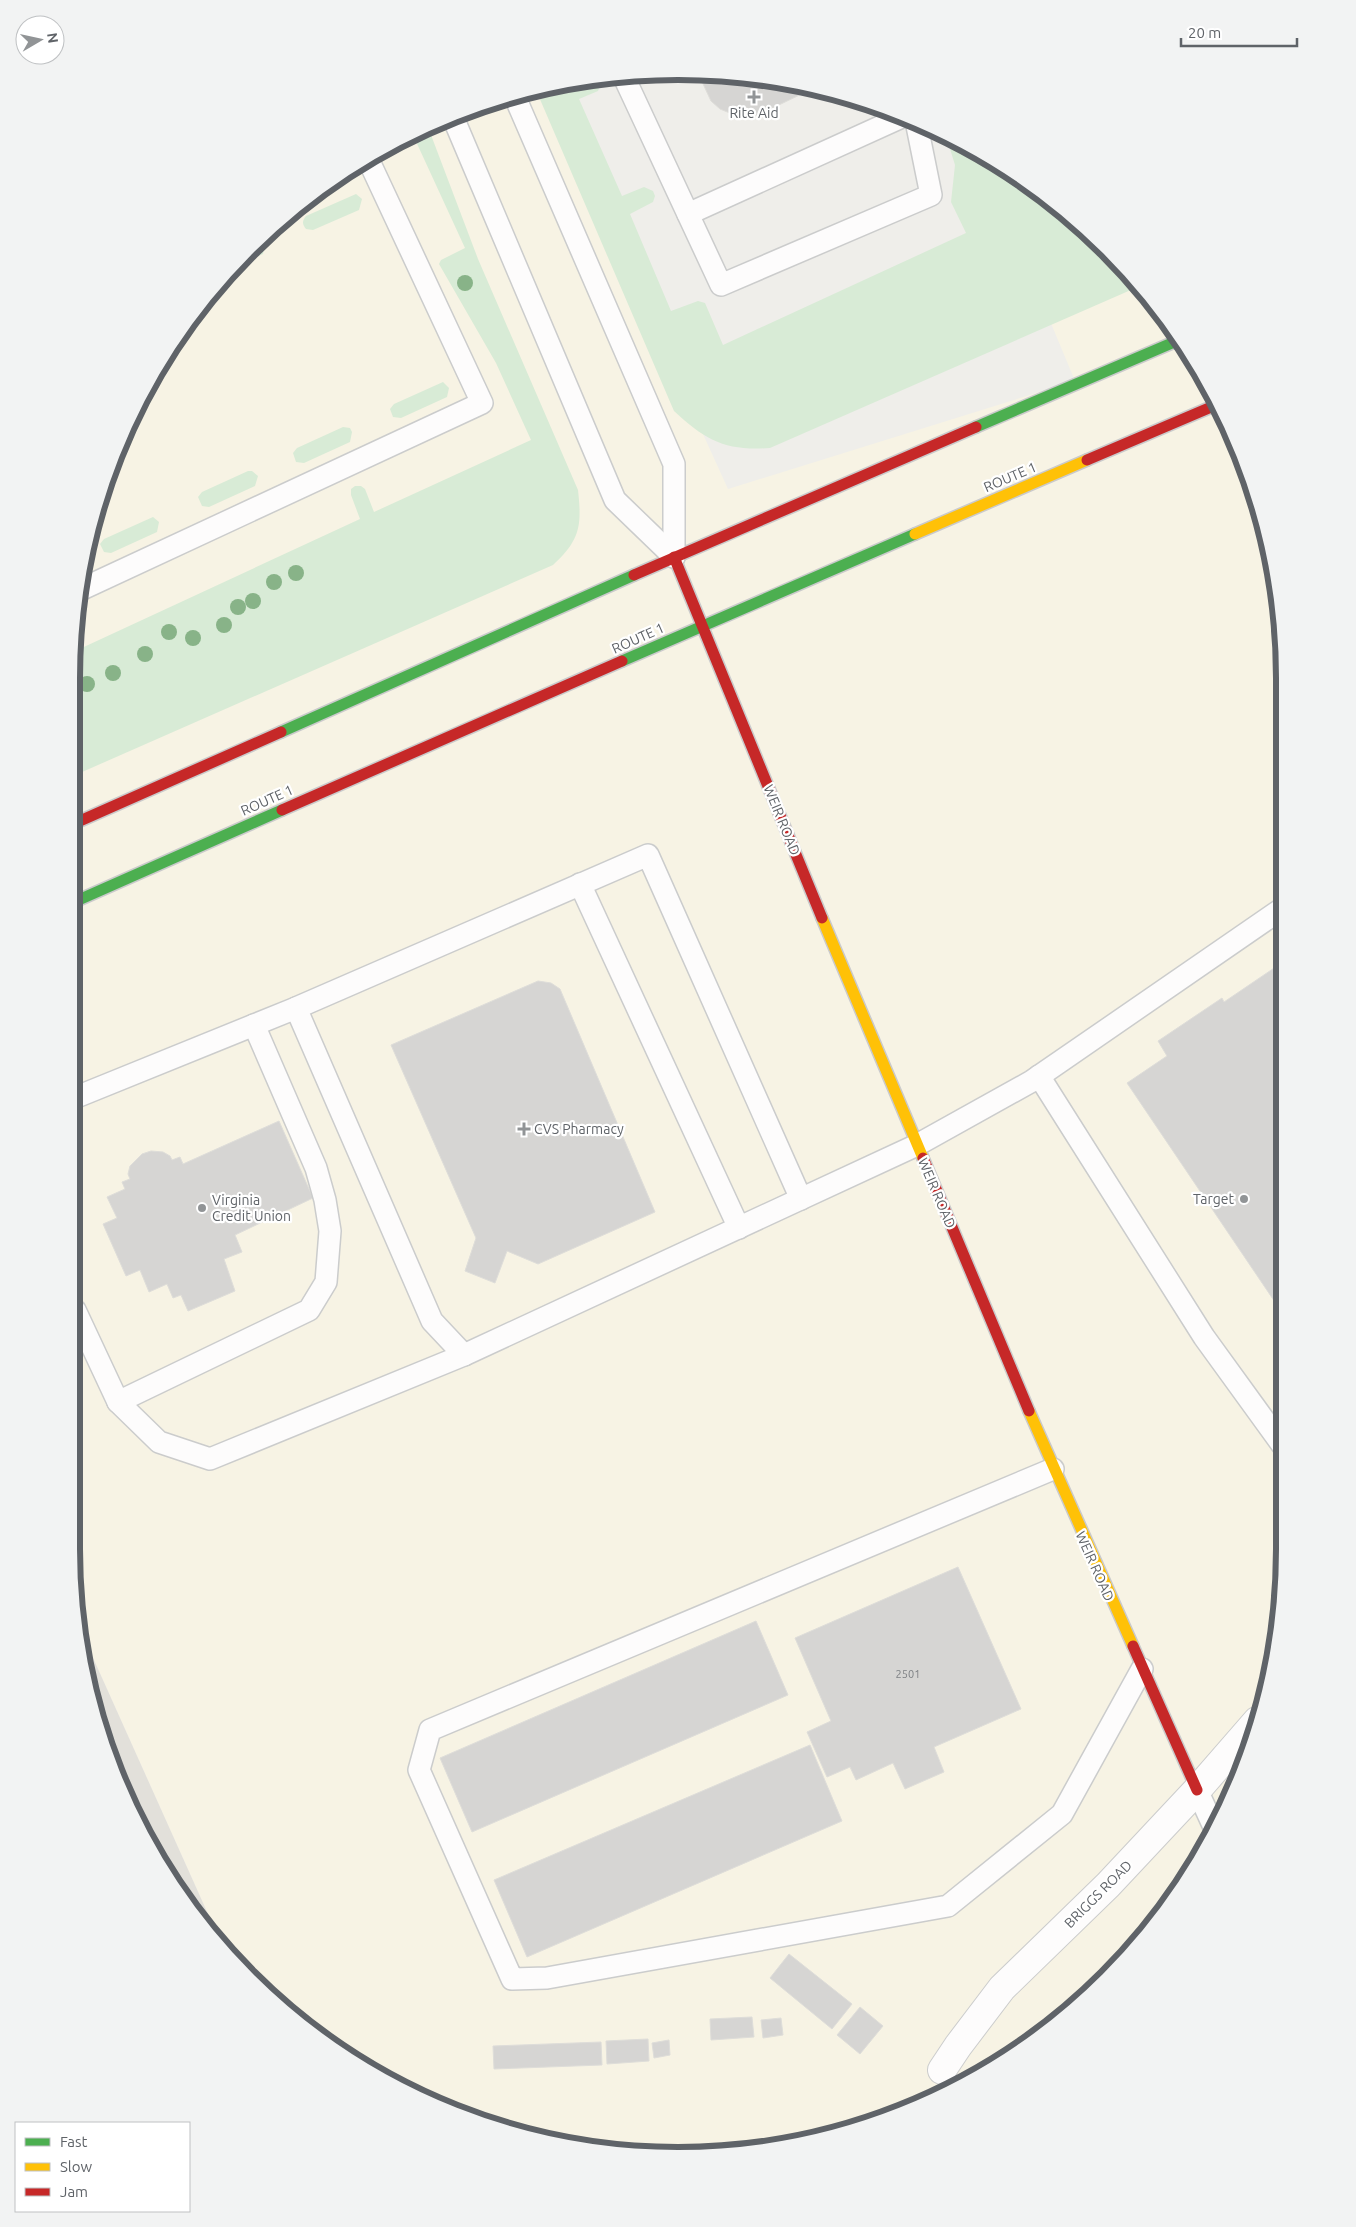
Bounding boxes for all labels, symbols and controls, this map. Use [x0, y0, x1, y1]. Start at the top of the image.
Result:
north arrow [15, 15, 65, 65]
scale bar [1181, 15, 1297, 47]
text: 20 m [1188, 24, 1221, 41]
text: N [44, 32, 62, 44]
marker: Rite Aid [748, 91, 760, 103]
place label: Rite Aid [729, 105, 779, 121]
street label: ROUTE 1 [981, 459, 1039, 495]
street label: ROUTE 1 [609, 619, 667, 657]
street label: ROUTE 1 [238, 781, 296, 819]
street label: WEIR ROAD [761, 782, 803, 858]
place label: CVS Pharmacy [534, 1121, 624, 1137]
marker: CVS Pharmacy [518, 1123, 530, 1135]
street label: WEIR ROAD [915, 1155, 959, 1231]
place label: Target [1193, 1191, 1234, 1207]
place label: Virginia Credit Union [212, 1192, 291, 1224]
marker: Target [1238, 1193, 1250, 1205]
marker: Virginia Credit Union [196, 1202, 208, 1214]
street label: WEIR ROAD [1072, 1529, 1118, 1603]
house number: 2501 [896, 1668, 920, 1680]
street label: BRIGGS ROAD [1061, 1857, 1135, 1931]
legend [15, 2122, 190, 2212]
text: Fast [60, 2133, 88, 2150]
text: Slow [60, 2158, 93, 2175]
text: Jam [60, 2183, 88, 2200]

